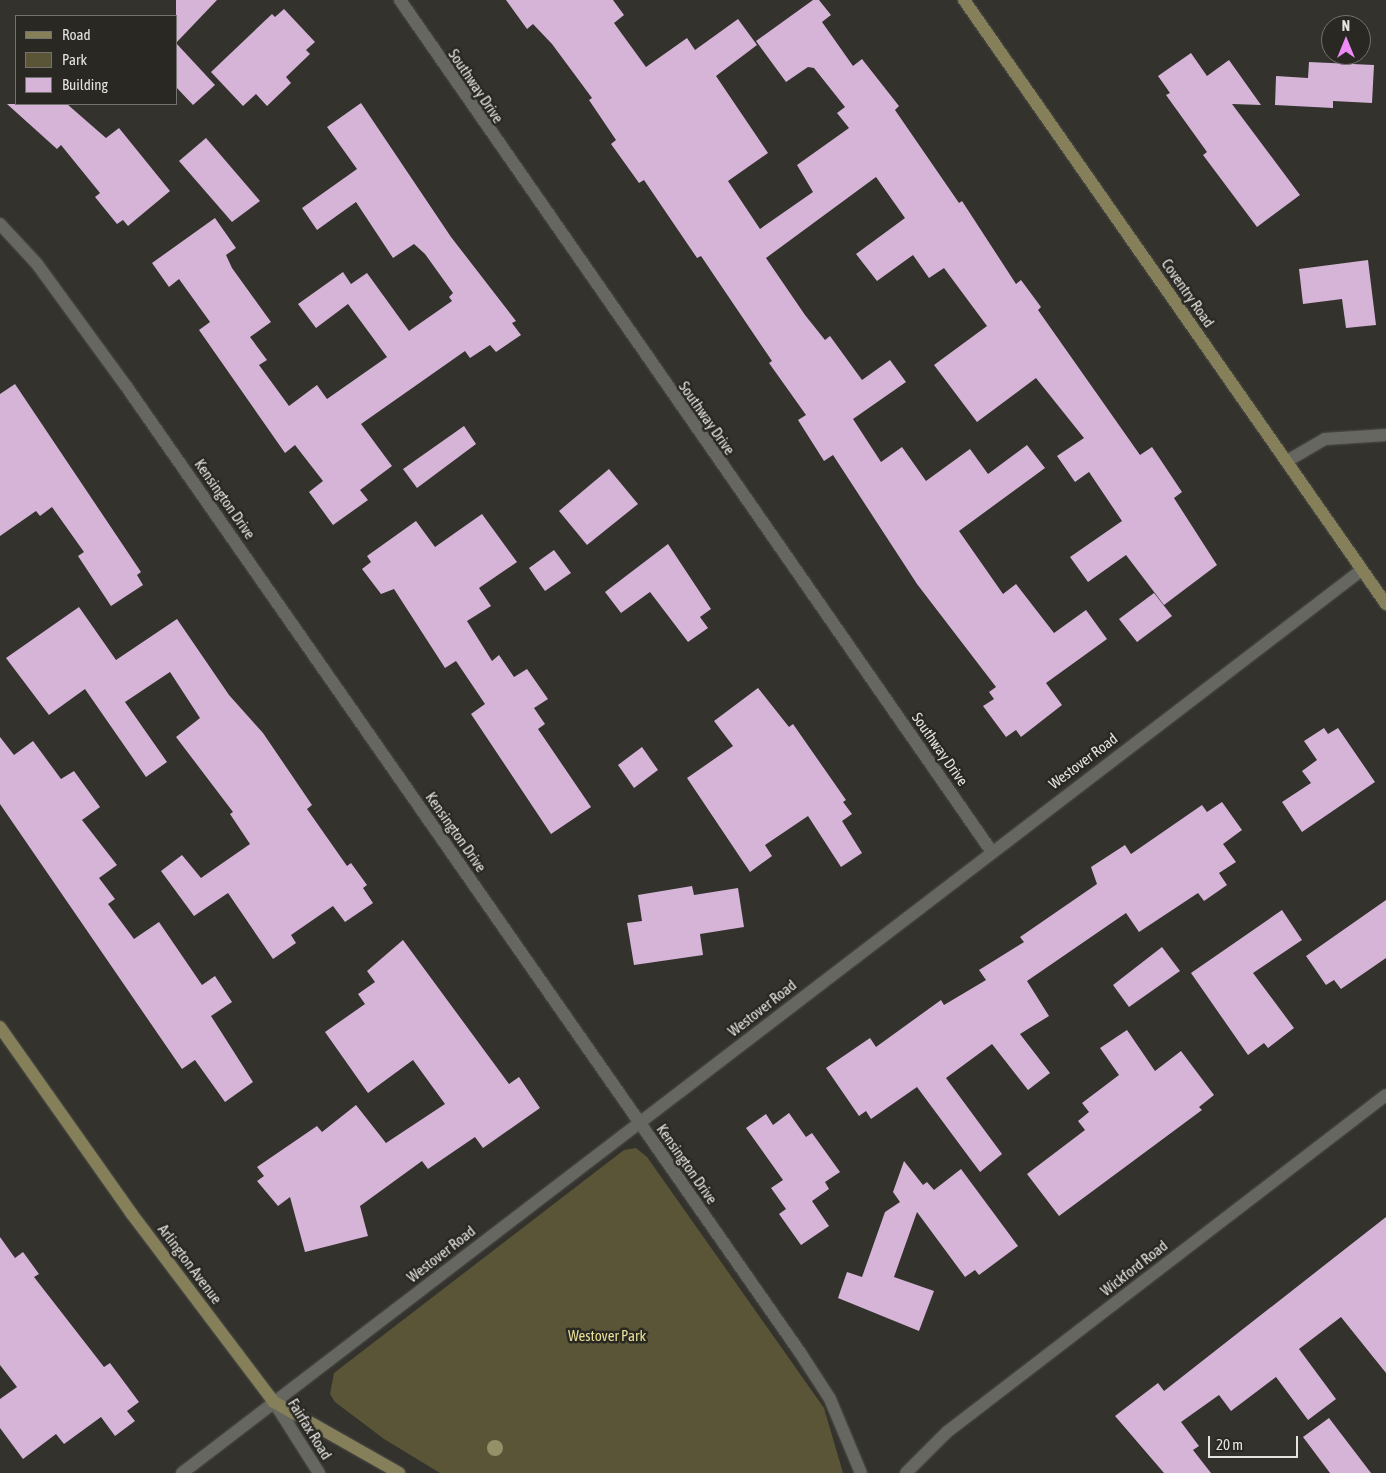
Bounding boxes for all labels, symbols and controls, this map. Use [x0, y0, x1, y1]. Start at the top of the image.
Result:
legend [15, 15, 178, 105]
north arrow [1321, 15, 1371, 65]
text: N [1342, 18, 1350, 34]
text: Road [62, 26, 91, 43]
street label: Southway Drive [445, 46, 507, 126]
text: Park [62, 51, 87, 68]
text: Building [62, 76, 108, 93]
street label: Coventry Road [1158, 255, 1218, 331]
street label: Southway Drive [675, 378, 739, 458]
street label: Kensington Drive [191, 456, 259, 542]
street label: Southway Drive [908, 709, 972, 789]
street label: Westover Road [1045, 729, 1121, 793]
street label: Kensington Drive [422, 789, 490, 875]
street label: Westover Road [724, 976, 800, 1040]
street label: Kensington Drive [653, 1121, 721, 1207]
street label: Arlington Avenue [154, 1221, 226, 1307]
street label: Westover Road [403, 1222, 479, 1286]
street label: Wickford Road [1097, 1236, 1171, 1300]
park label: Westover Park [568, 1327, 646, 1345]
street label: Fairfax Road [284, 1395, 336, 1463]
scale bar [1211, 1426, 1301, 1458]
text: 20 m [1216, 1436, 1243, 1453]

